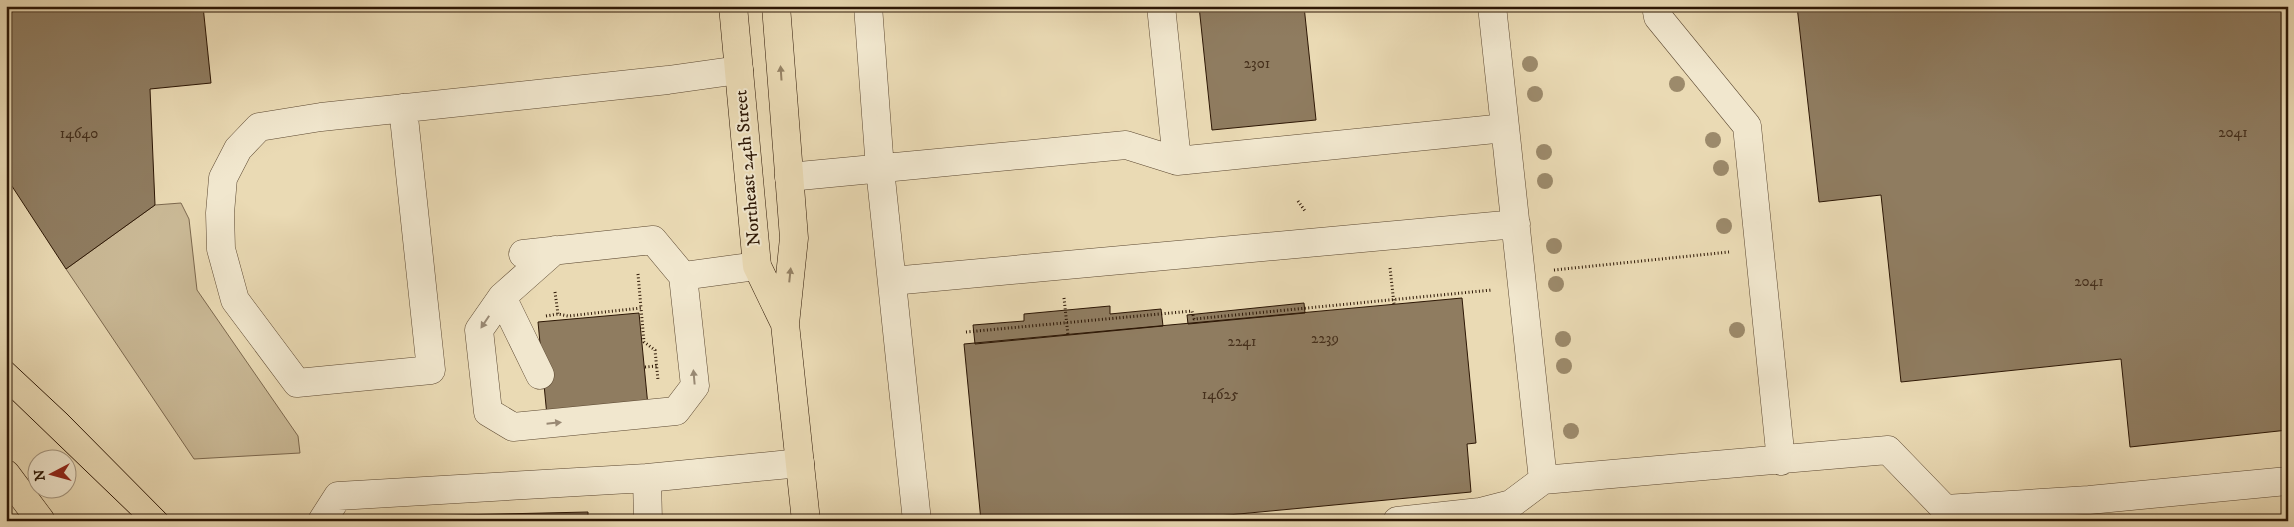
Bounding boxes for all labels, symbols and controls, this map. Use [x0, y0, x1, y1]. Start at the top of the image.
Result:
house number: 2301 [1244, 54, 1270, 73]
one-way arrow [777, 65, 785, 81]
street label: Northeast 24th Street [730, 89, 766, 247]
house number: 2041 [2218, 123, 2248, 142]
house number: 14640 [60, 124, 98, 143]
one-way arrow [786, 267, 794, 283]
house number: 2041 [2074, 272, 2104, 291]
one-way arrow [480, 316, 489, 329]
house number: 2239 [1311, 329, 1339, 348]
house number: 2241 [1228, 332, 1256, 351]
one-way arrow [690, 369, 698, 385]
house number: 14625 [1202, 385, 1239, 404]
one-way arrow [547, 419, 563, 427]
north arrow [28, 450, 78, 500]
text: N [30, 468, 50, 482]

